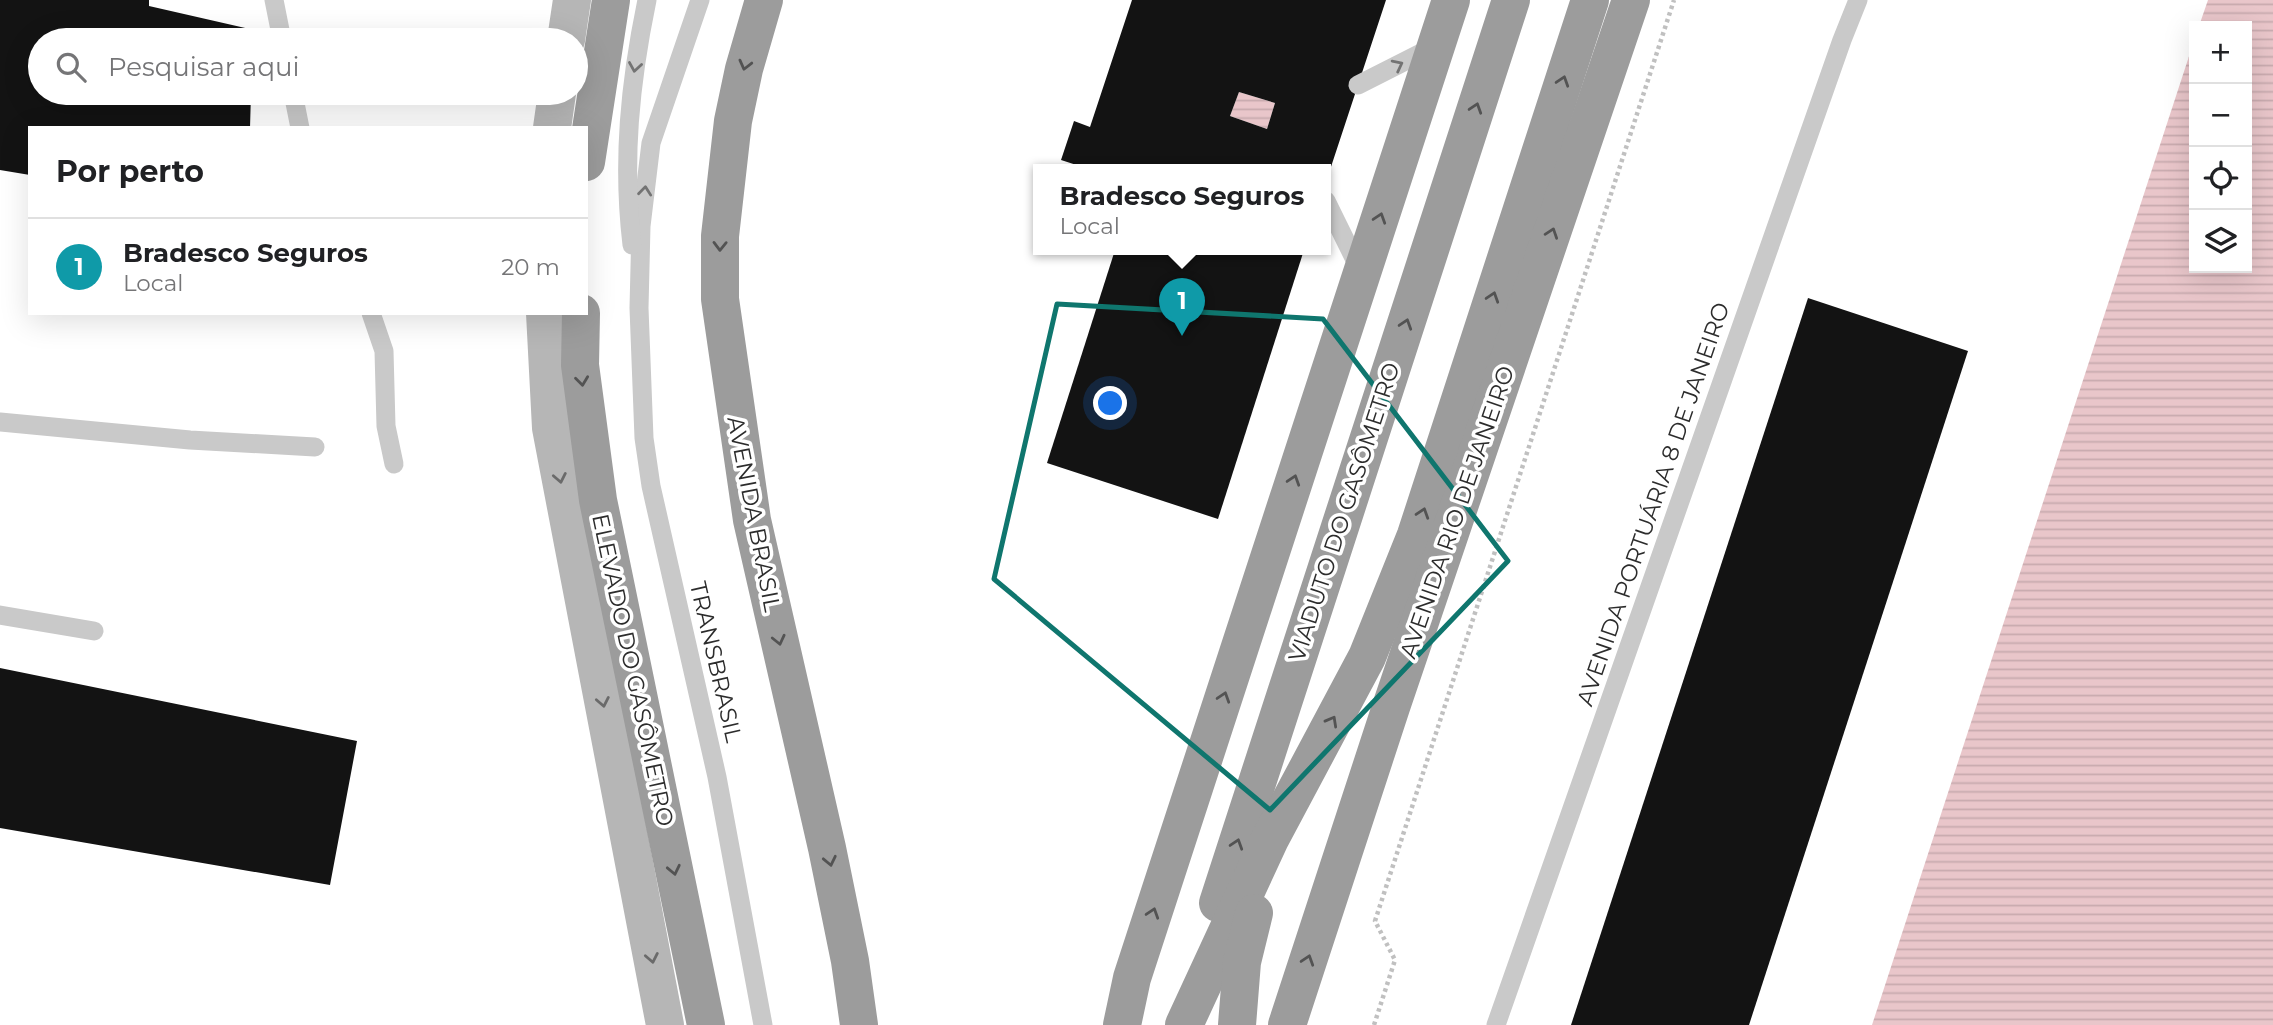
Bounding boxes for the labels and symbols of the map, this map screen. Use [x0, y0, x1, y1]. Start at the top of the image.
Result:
one-way arrow [739, 59, 753, 71]
one-way arrow [1390, 59, 1403, 73]
one-way arrow [627, 61, 642, 73]
one-way arrow [1555, 75, 1570, 87]
one-way arrow [1468, 102, 1482, 114]
one-way arrow [638, 185, 653, 197]
one-way arrow [1372, 212, 1386, 224]
one-way arrow [1543, 228, 1558, 240]
one-way arrow [713, 241, 728, 252]
pin: 1 [1159, 278, 1205, 336]
one-way arrow [1485, 291, 1499, 304]
street label: AVENIDA PORTUÁRIA 8 DE JANEIRO [1571, 299, 1735, 709]
one-way arrow [1397, 319, 1412, 331]
street label: VIADUTO DO GASÔMETRO [1282, 359, 1406, 665]
street label: AVENIDA RIO DE JANEIRO [1394, 362, 1520, 662]
one-way arrow [574, 375, 589, 387]
your location [1093, 386, 1127, 420]
street label: AVENIDA BRASIL [721, 414, 787, 615]
one-way arrow [552, 472, 567, 484]
one-way arrow [1286, 475, 1300, 487]
one-way arrow [1414, 508, 1429, 520]
street label: ELEVADO DO GASÔMETRO [586, 511, 680, 829]
street label: TRANSBRASIL [684, 579, 748, 746]
one-way arrow [771, 634, 785, 646]
one-way arrow [1216, 691, 1230, 703]
one-way arrow [595, 696, 610, 708]
one-way arrow [1324, 716, 1337, 729]
one-way arrow [1229, 838, 1243, 850]
one-way arrow [821, 855, 836, 867]
one-way arrow [665, 864, 680, 876]
one-way arrow [1145, 907, 1160, 919]
one-way arrow [644, 952, 659, 964]
one-way arrow [1300, 955, 1314, 967]

